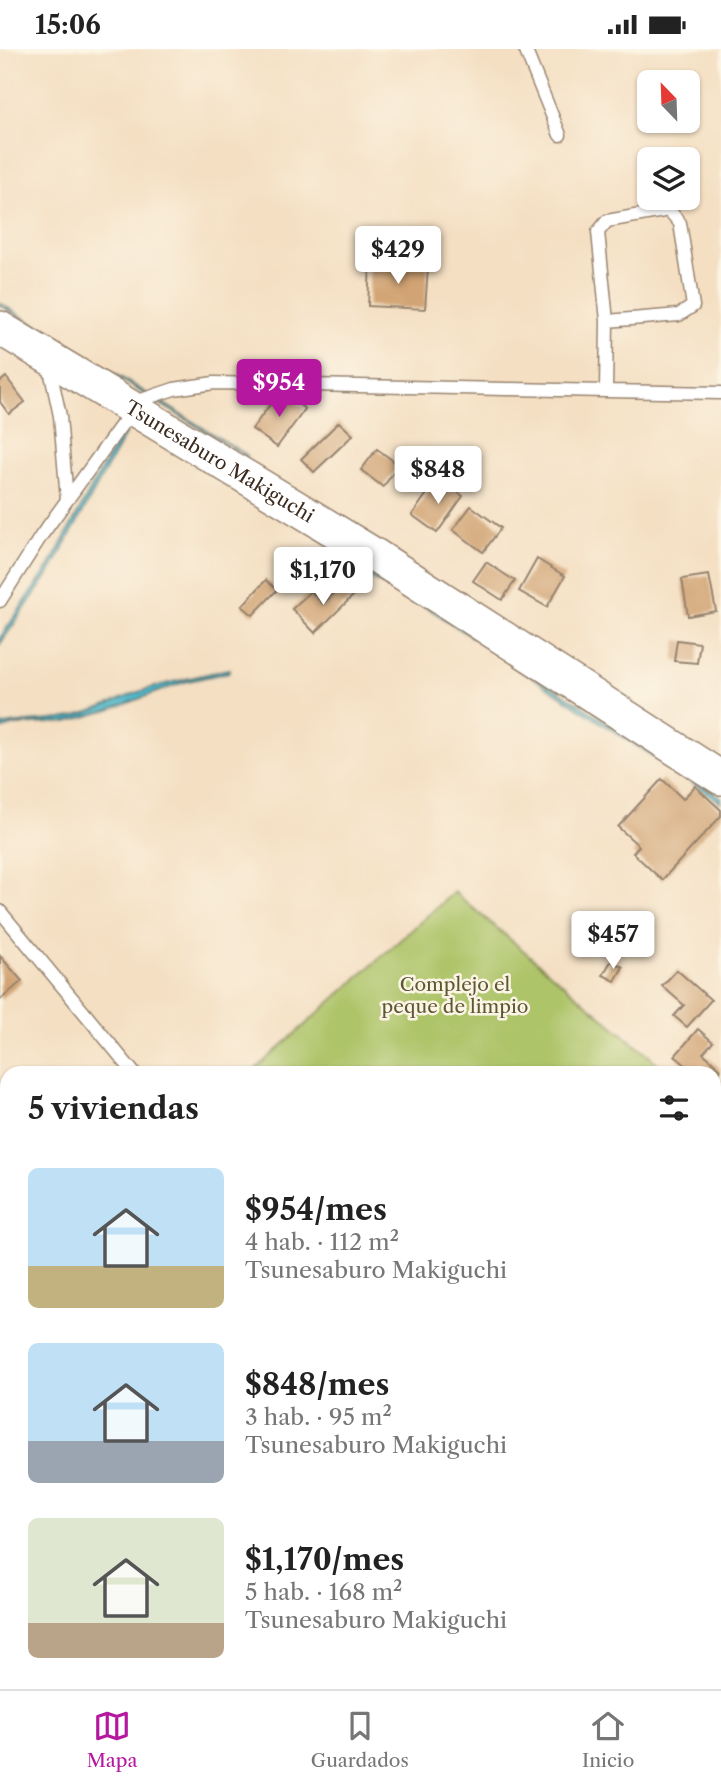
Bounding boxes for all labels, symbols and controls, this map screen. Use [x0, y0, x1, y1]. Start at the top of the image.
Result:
text: 15:06 [35, 9, 101, 41]
north arrow [637, 70, 700, 133]
map controls [637, 70, 700, 210]
button: layers [637, 147, 700, 210]
pin: $429 [357, 226, 439, 286]
text: $429 [371, 235, 425, 263]
pin: $954 [238, 359, 320, 419]
text: $954 [253, 368, 305, 396]
street label: Tsunesaburo Makiguchi [121, 395, 319, 527]
pin: $848 [397, 447, 479, 506]
text: $848 [411, 455, 465, 483]
pin: $1,170 [266, 547, 380, 607]
text: $1,170 [290, 556, 356, 584]
pin: $457 [572, 911, 654, 971]
text: $457 [587, 920, 639, 948]
park label: Complejo el peque de limpio [382, 973, 528, 1018]
icon: filters [655, 1089, 693, 1127]
text: 5 viviendas [28, 1090, 199, 1127]
text: $954/mes [245, 1191, 387, 1228]
icon: home [84, 1196, 168, 1280]
text: 4 hab. · 112 m² [245, 1228, 399, 1256]
text: Tsunesaburo Makiguchi [245, 1256, 507, 1284]
text: $848/mes [245, 1366, 389, 1403]
icon: home [84, 1371, 168, 1455]
text: 3 hab. · 95 m² [245, 1403, 392, 1431]
text: Tsunesaburo Makiguchi [245, 1431, 507, 1459]
text: $1,170/mes [245, 1541, 404, 1578]
icon: home [84, 1546, 168, 1630]
text: 5 hab. · 168 m² [245, 1578, 402, 1606]
text: Tsunesaburo Makiguchi [245, 1606, 507, 1634]
tab: Mapa [87, 1707, 137, 1772]
tab: Guardados [311, 1707, 409, 1772]
tab: Inicio [582, 1707, 634, 1772]

